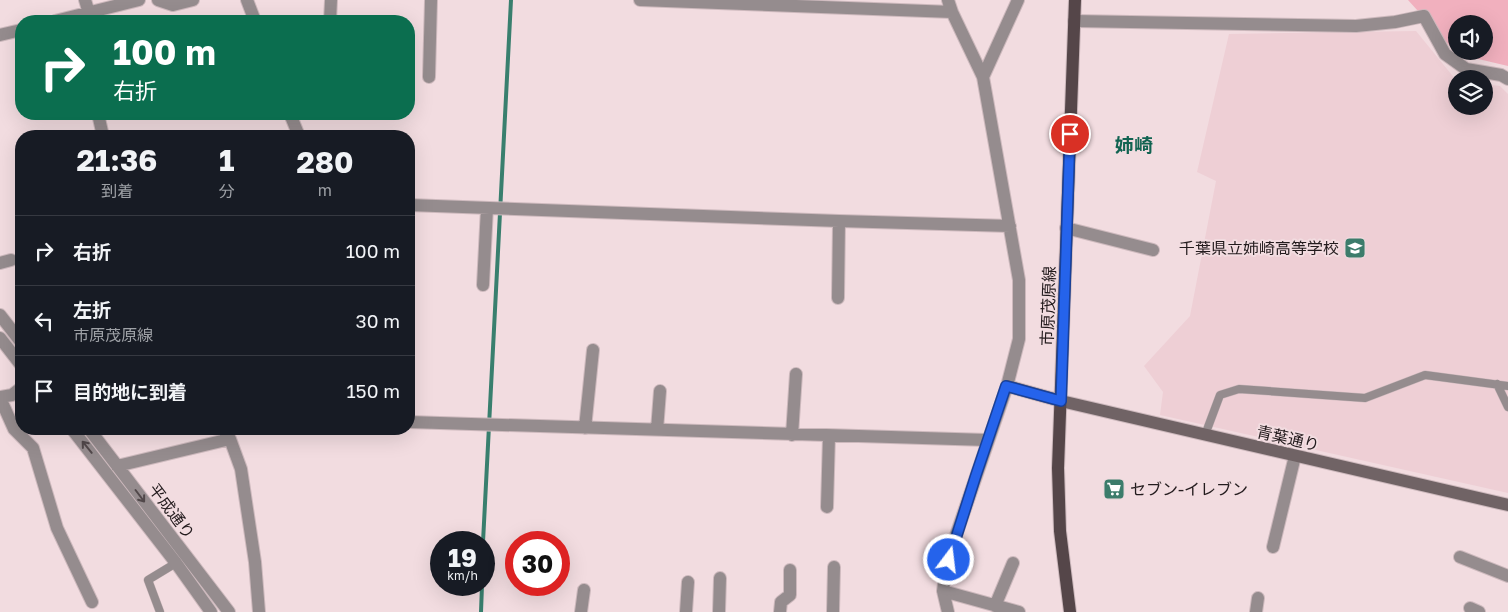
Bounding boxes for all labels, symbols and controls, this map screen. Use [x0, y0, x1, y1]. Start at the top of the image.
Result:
map controls [1448, 15, 1493, 115]
button: sound [1448, 15, 1493, 60]
text: 100 m [113, 31, 216, 73]
icon: right [30, 35, 95, 100]
button: layers [1448, 70, 1493, 115]
text: 右折 [113, 77, 157, 104]
pin [1049, 113, 1091, 155]
icon: arrive [1056, 120, 1084, 148]
district label: 姉崎 [1115, 133, 1153, 156]
text: 21:36 [77, 142, 157, 178]
text: 1 [219, 142, 235, 178]
text: 280 [296, 144, 353, 180]
text: m [318, 180, 332, 200]
text: 到着 [101, 181, 133, 201]
text: 分 [219, 181, 235, 201]
school or university icon: 千葉県立姉崎高等学校 [1343, 236, 1367, 260]
icon: right [30, 237, 58, 265]
place label: 千葉県立姉崎高等学校 [1179, 238, 1339, 258]
text: 100 m [346, 239, 400, 262]
text: 右折 [73, 240, 111, 263]
street label: 市原茂原線 [1037, 266, 1059, 346]
text: 左折 [73, 298, 111, 321]
icon: left [30, 307, 58, 335]
text: 30 m [356, 309, 400, 332]
text: 市原茂原線 [73, 325, 153, 345]
icon: arrive [30, 377, 58, 405]
text: 150 m [346, 379, 400, 402]
text: 目的地に到着 [73, 380, 187, 403]
street label: 青葉通り [1255, 421, 1321, 455]
one-way arrow [81, 441, 92, 454]
supermarket icon: セブン-イレブン [1102, 477, 1126, 501]
street label: 平成通り [145, 479, 199, 543]
place label: セブン-イレブン [1130, 479, 1248, 499]
one-way arrow [134, 489, 145, 502]
speed limit sign: 30 [505, 531, 570, 596]
position arrow [922, 533, 974, 585]
text: 19 [448, 542, 477, 573]
text: km/h [447, 568, 478, 583]

